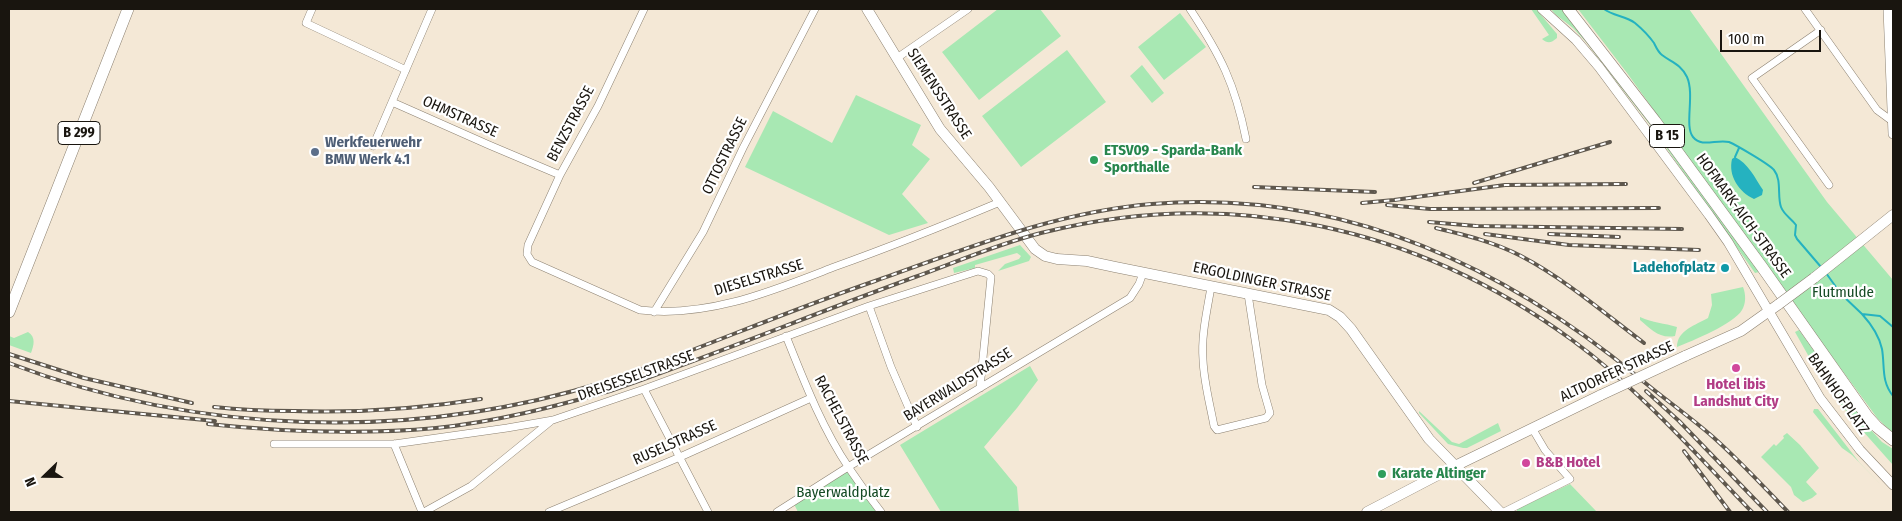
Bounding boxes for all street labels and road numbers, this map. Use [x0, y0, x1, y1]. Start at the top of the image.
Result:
street label: SIEMENSSTRASSE [903, 45, 975, 143]
street label: BENZSTRASSE [544, 83, 598, 165]
street label: OHMSTRASSE [419, 92, 501, 142]
street label: OTTOSTRASSE [699, 115, 751, 197]
road number: B 299 [58, 122, 100, 144]
road number: B 15 [1650, 124, 1684, 148]
street label: HOFMARK-AICH-STRASSE [1692, 150, 1794, 282]
street label: DIESELSTRASSE [712, 256, 806, 300]
street label: ERGOLDINGER STRASSE [1191, 259, 1333, 305]
street label: ALTDORFER STRASSE [1557, 338, 1677, 406]
street label: BAYERWALDSTRASSE [901, 344, 1015, 426]
street label: DREISESSELSTRASSE [576, 347, 696, 405]
street label: BAHNHOFPLATZ [1803, 350, 1873, 438]
street label: RACHELSTRASSE [810, 373, 872, 467]
street label: RUSELSTRASSE [630, 417, 720, 469]

